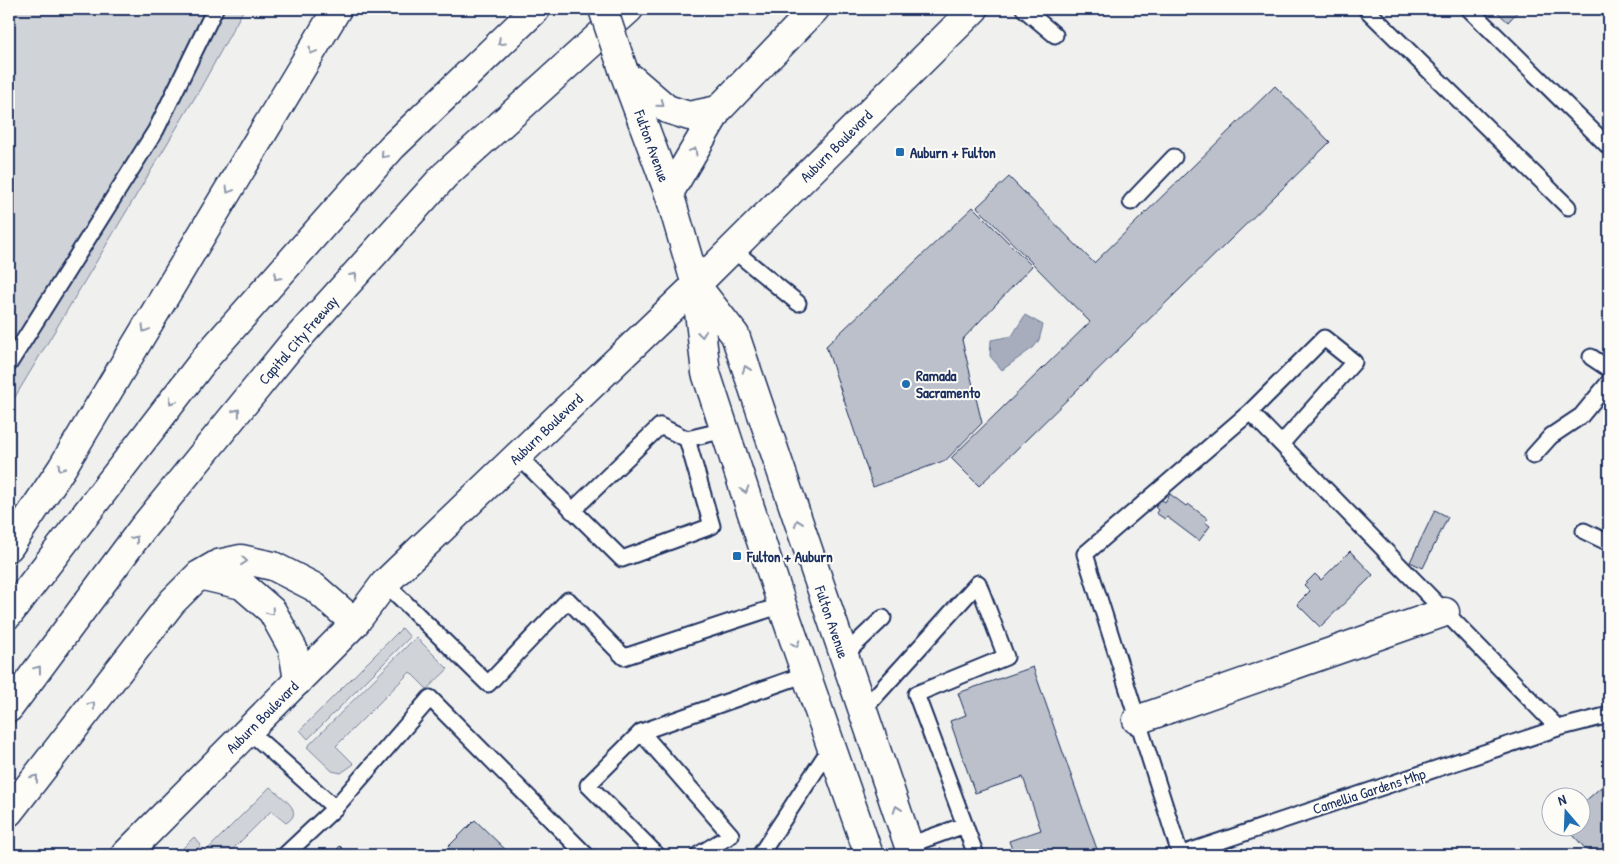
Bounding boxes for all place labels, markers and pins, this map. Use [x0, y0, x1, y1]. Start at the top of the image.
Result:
place label: Auburn + Fulton [910, 142, 996, 163]
marker: Auburn + Fulton [894, 146, 906, 158]
place label: Ramada Sacramento [916, 365, 980, 403]
marker: Ramada Sacramento [900, 378, 912, 390]
place label: Fulton + Auburn [746, 546, 833, 567]
marker: Fulton + Auburn [731, 550, 743, 562]

